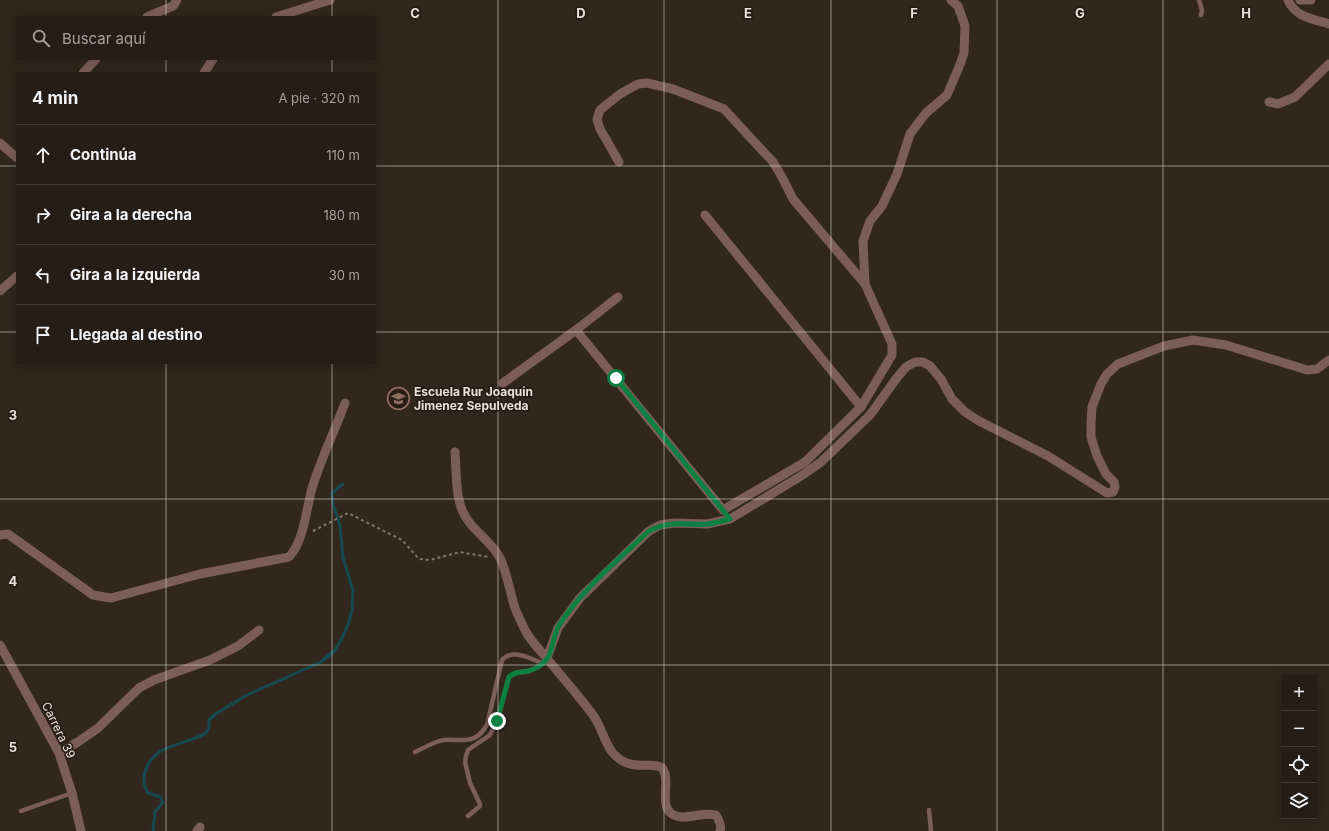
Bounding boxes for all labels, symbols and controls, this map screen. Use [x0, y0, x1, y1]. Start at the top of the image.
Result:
text: C [410, 5, 420, 21]
text: D [576, 5, 586, 21]
text: E [744, 5, 752, 21]
text: F [910, 5, 918, 21]
text: G [1075, 5, 1085, 21]
text: H [1241, 5, 1251, 21]
search box [16, 16, 376, 60]
icon: search [30, 27, 52, 49]
text: Buscar aquí [62, 29, 146, 48]
text: 4 min [32, 88, 78, 108]
text: A pie · 320 m [278, 90, 360, 106]
icon: ahead [32, 144, 54, 166]
text: Continúa [70, 145, 137, 164]
text: 110 m [326, 147, 360, 163]
icon: right [32, 204, 54, 226]
text: Gira a la derecha [70, 205, 192, 224]
text: 180 m [323, 207, 360, 223]
icon: left [32, 264, 54, 286]
text: Gira a la izquierda [70, 265, 200, 284]
text: 30 m [329, 267, 360, 283]
icon: arrive [32, 324, 54, 346]
text: Llegada al destino [70, 325, 203, 344]
route start [607, 369, 625, 387]
place label: Escuela Rur Joaquin Jimenez Sepulveda [414, 384, 533, 413]
school or university icon: Escuela Rur Joaquin Jimenez Sepulveda [385, 385, 411, 411]
text: 3 [9, 407, 17, 423]
text: 4 [9, 573, 18, 589]
map controls [1281, 675, 1317, 819]
button: + [1281, 675, 1317, 711]
street label: Carrera 39 [39, 699, 79, 761]
button: − [1281, 711, 1317, 747]
route end [488, 712, 506, 730]
text: 5 [9, 739, 17, 755]
button: locate [1281, 747, 1317, 783]
button: layers [1281, 783, 1317, 819]

